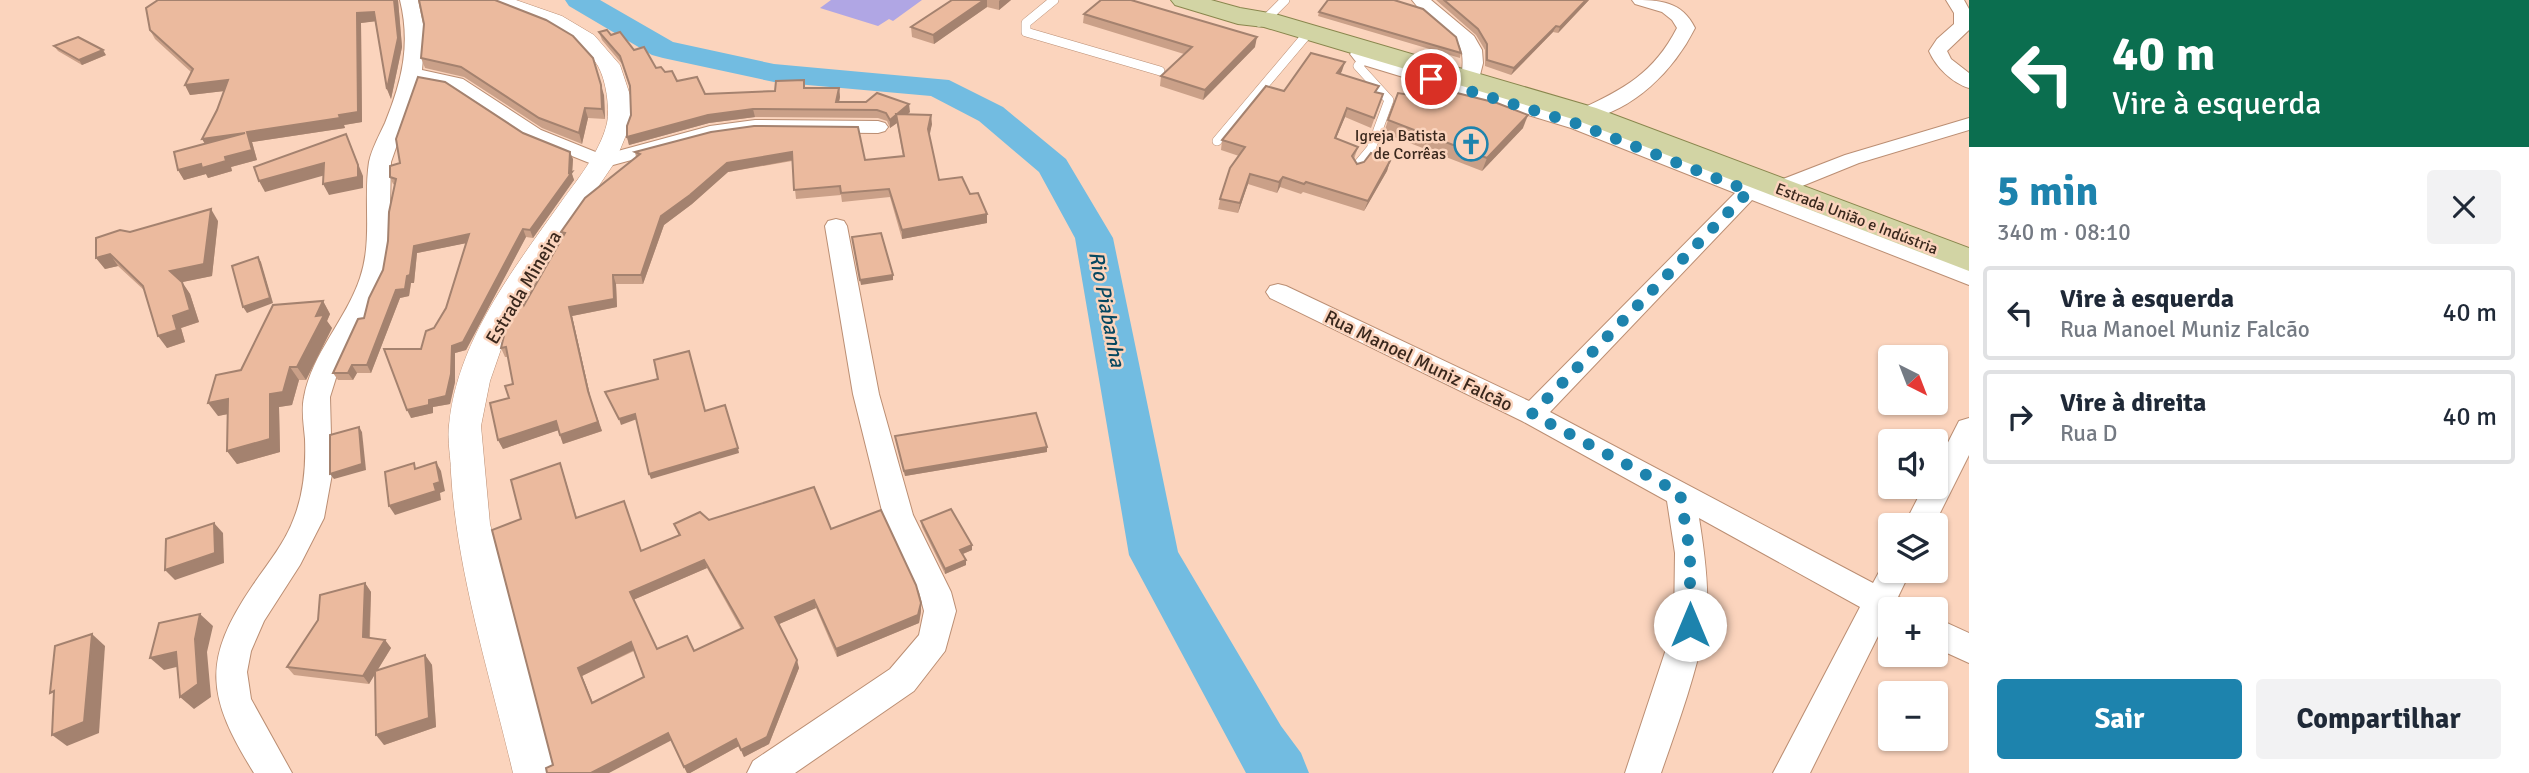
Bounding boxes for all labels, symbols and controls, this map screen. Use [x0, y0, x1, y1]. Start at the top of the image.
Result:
text: 40 m [2112, 24, 2215, 84]
icon: left [1997, 28, 2088, 119]
pin [1401, 49, 1461, 109]
icon: arrive [1412, 60, 1450, 98]
text: Vire à esquerda [2112, 84, 2322, 123]
church icon: Igreja Batista de Corrêas [1452, 125, 1490, 163]
place label: Igreja Batista de Corrêas [1355, 126, 1446, 164]
text: 5 min [1997, 166, 2098, 217]
button: close [2427, 170, 2501, 244]
street label: Estrada União e Indústria [1772, 179, 1941, 259]
text: 340 m · 08:10 [1997, 218, 2131, 247]
street label: Estrada Mineira [481, 226, 567, 349]
water label: Rio Piabanha [1083, 249, 1131, 370]
text: Vire à esquerda [2060, 283, 2234, 315]
icon: left [2001, 294, 2039, 332]
text: 40 m [2442, 297, 2497, 329]
street label: Rua Manoel Muniz Falcão [1321, 305, 1517, 417]
text: Rua Manoel Muniz Falcão [2060, 315, 2310, 344]
north arrow [1878, 345, 1948, 415]
map controls [1878, 345, 1948, 751]
text: Vire à direita [2060, 387, 2206, 419]
icon: right [2001, 398, 2039, 436]
text: 40 m [2442, 401, 2497, 433]
text: Rua D [2060, 419, 2118, 448]
button: sound [1878, 429, 1948, 499]
button: layers [1878, 513, 1948, 583]
position arrow [1653, 588, 1727, 662]
button: + [1878, 597, 1948, 667]
button: Sair [1997, 679, 2242, 759]
button: Compartilhar [2256, 679, 2501, 759]
button: − [1878, 681, 1948, 751]

